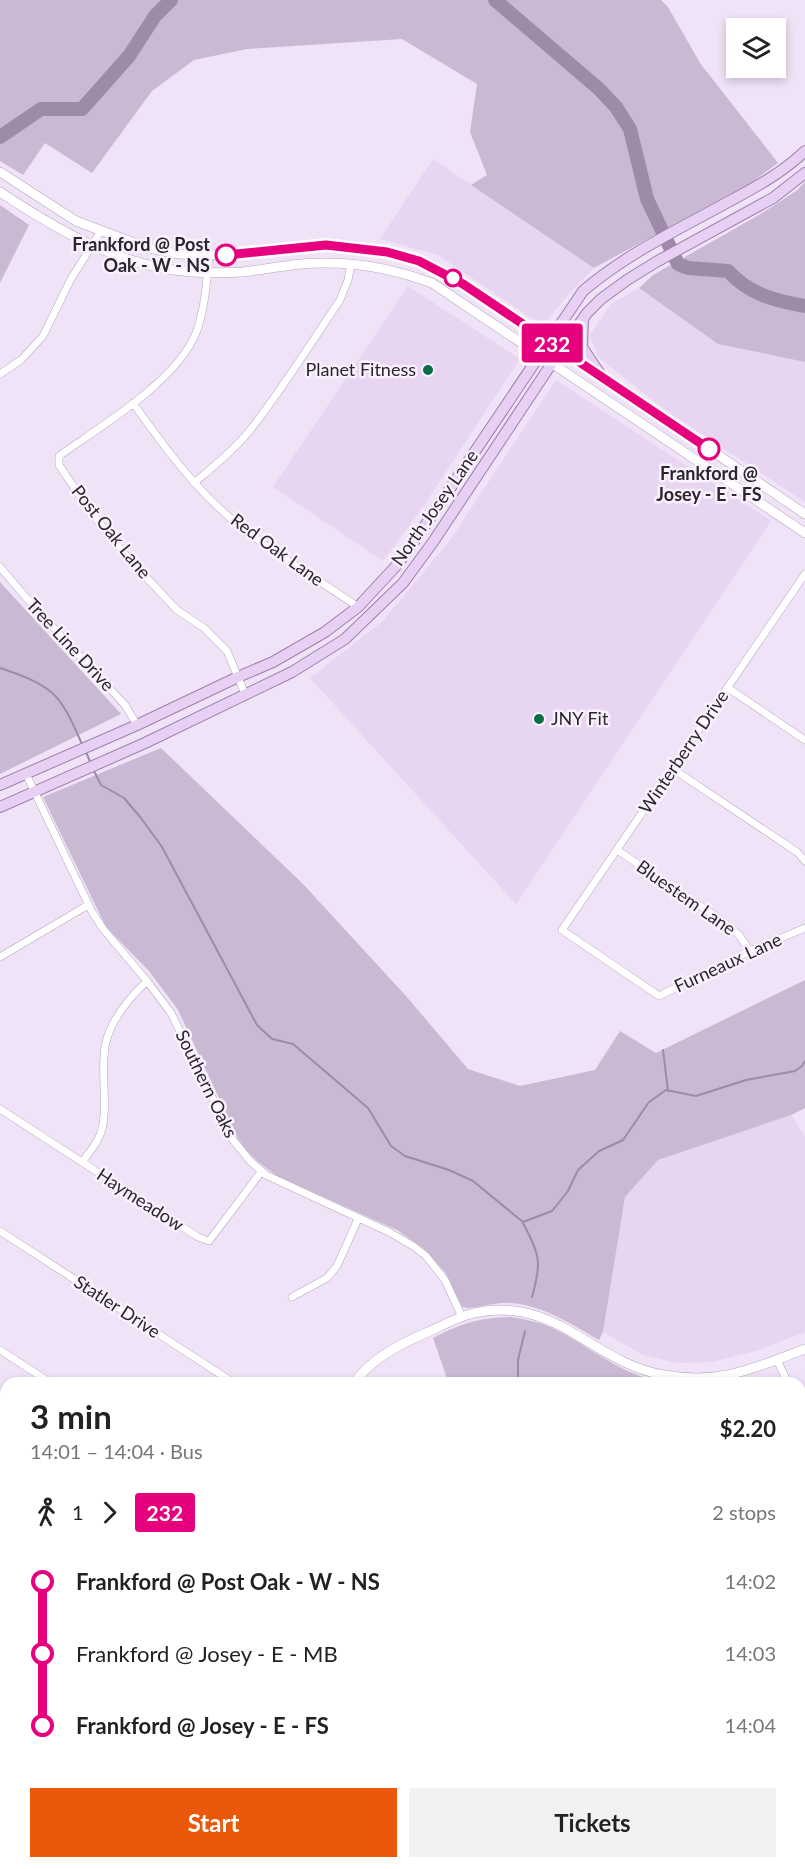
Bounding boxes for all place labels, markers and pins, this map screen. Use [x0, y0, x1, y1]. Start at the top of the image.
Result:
place label: Frankford @ Post Oak - W - NS [72, 233, 210, 276]
marker: Frankford @ Post Oak - W - NS [215, 244, 237, 266]
unlabelled marker [444, 269, 462, 287]
place label: Planet Fitness [305, 358, 416, 380]
marker: Planet Fitness [421, 363, 435, 377]
marker: Frankford @ Josey - E - FS [698, 438, 720, 460]
place label: Frankford @ Josey - E - FS [656, 462, 762, 505]
place label: JNY Fit [551, 707, 609, 729]
marker: JNY Fit [532, 712, 546, 726]

